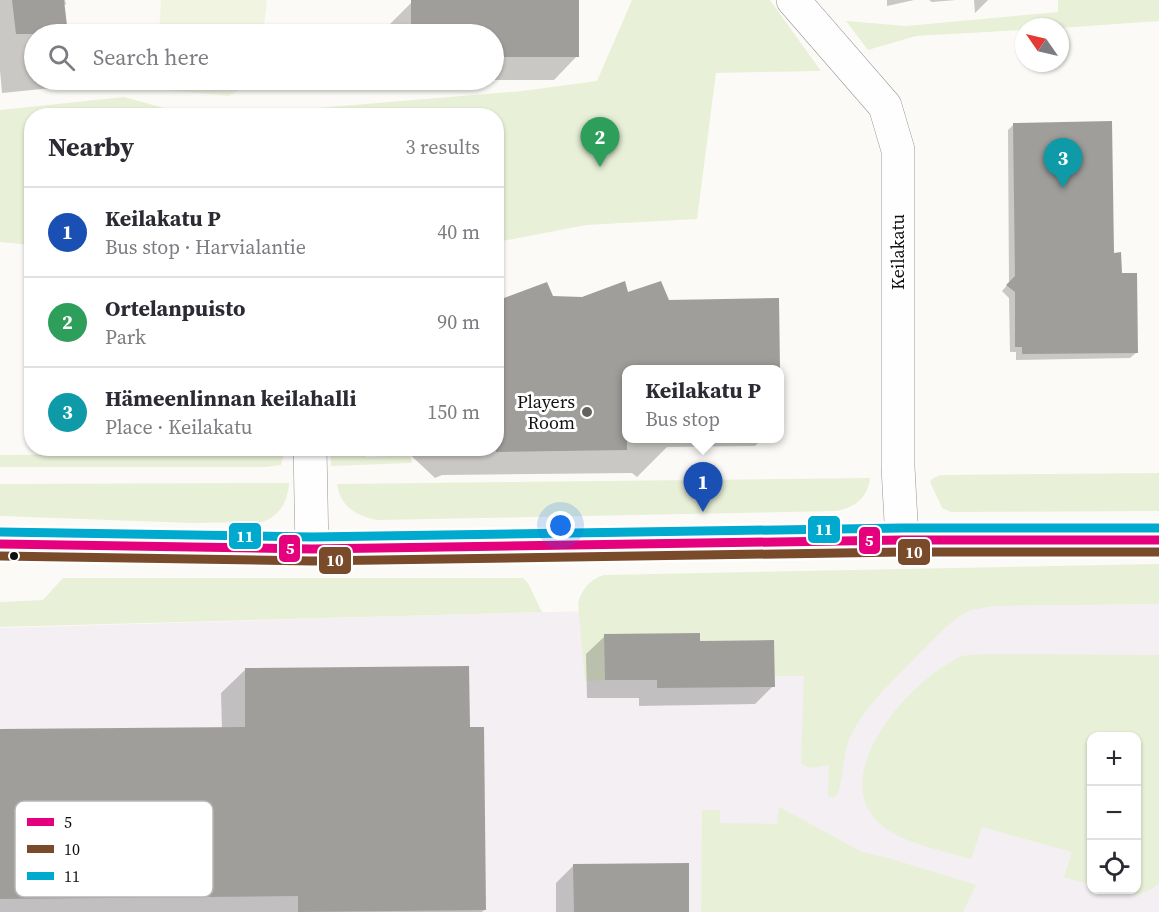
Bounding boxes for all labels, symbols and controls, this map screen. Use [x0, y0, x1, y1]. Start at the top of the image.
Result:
north arrow [1015, 18, 1069, 72]
search box [24, 24, 504, 90]
icon: search [45, 41, 78, 74]
text: Search here [93, 42, 209, 72]
pin: 2 [580, 118, 620, 167]
text: Nearby [48, 129, 134, 165]
text: 3 results [405, 133, 480, 161]
pin: 3 [1044, 138, 1082, 188]
text: Keilakatu P [105, 203, 221, 233]
street label: Keilakatu [885, 214, 910, 290]
text: 1 [62, 218, 73, 246]
text: 40 m [437, 218, 480, 246]
text: Bus stop · Harvialantie [105, 233, 306, 261]
text: Ortelanpuisto [105, 293, 245, 323]
text: 2 [62, 308, 73, 336]
text: 90 m [437, 308, 480, 336]
text: Park [105, 323, 146, 351]
popup [622, 365, 784, 443]
text: Keilakatu P [645, 375, 761, 405]
text: Hämeenlinnan keilahalli [105, 383, 356, 413]
place label: Players Room [517, 389, 575, 435]
text: 3 [62, 398, 73, 426]
text: 150 m [427, 398, 480, 426]
marker: Players Room [580, 405, 594, 419]
text: Bus stop [645, 405, 720, 433]
text: Place · Keilakatu [105, 413, 252, 441]
pin: 1 [684, 462, 722, 512]
your location [546, 511, 575, 540]
line badge: 11 [807, 515, 841, 544]
text: 11 [815, 518, 833, 540]
line badge: 11 [228, 522, 262, 550]
text: 11 [236, 525, 254, 547]
line badge: 5 [858, 526, 881, 555]
text: 5 [865, 529, 874, 551]
line badge: 5 [278, 534, 301, 563]
text: 5 [286, 537, 295, 559]
line badge: 10 [897, 538, 931, 566]
text: 10 [905, 541, 923, 563]
line badge: 10 [318, 546, 352, 575]
text: 10 [326, 549, 344, 571]
unlabelled marker [8, 550, 20, 562]
map controls [1087, 732, 1141, 894]
button: + [1087, 732, 1141, 786]
button: − [1087, 786, 1141, 840]
legend [15, 801, 213, 897]
text: 5 [64, 811, 72, 833]
text: 10 [64, 838, 80, 860]
button: locate [1087, 840, 1141, 894]
text: 11 [64, 865, 80, 887]

